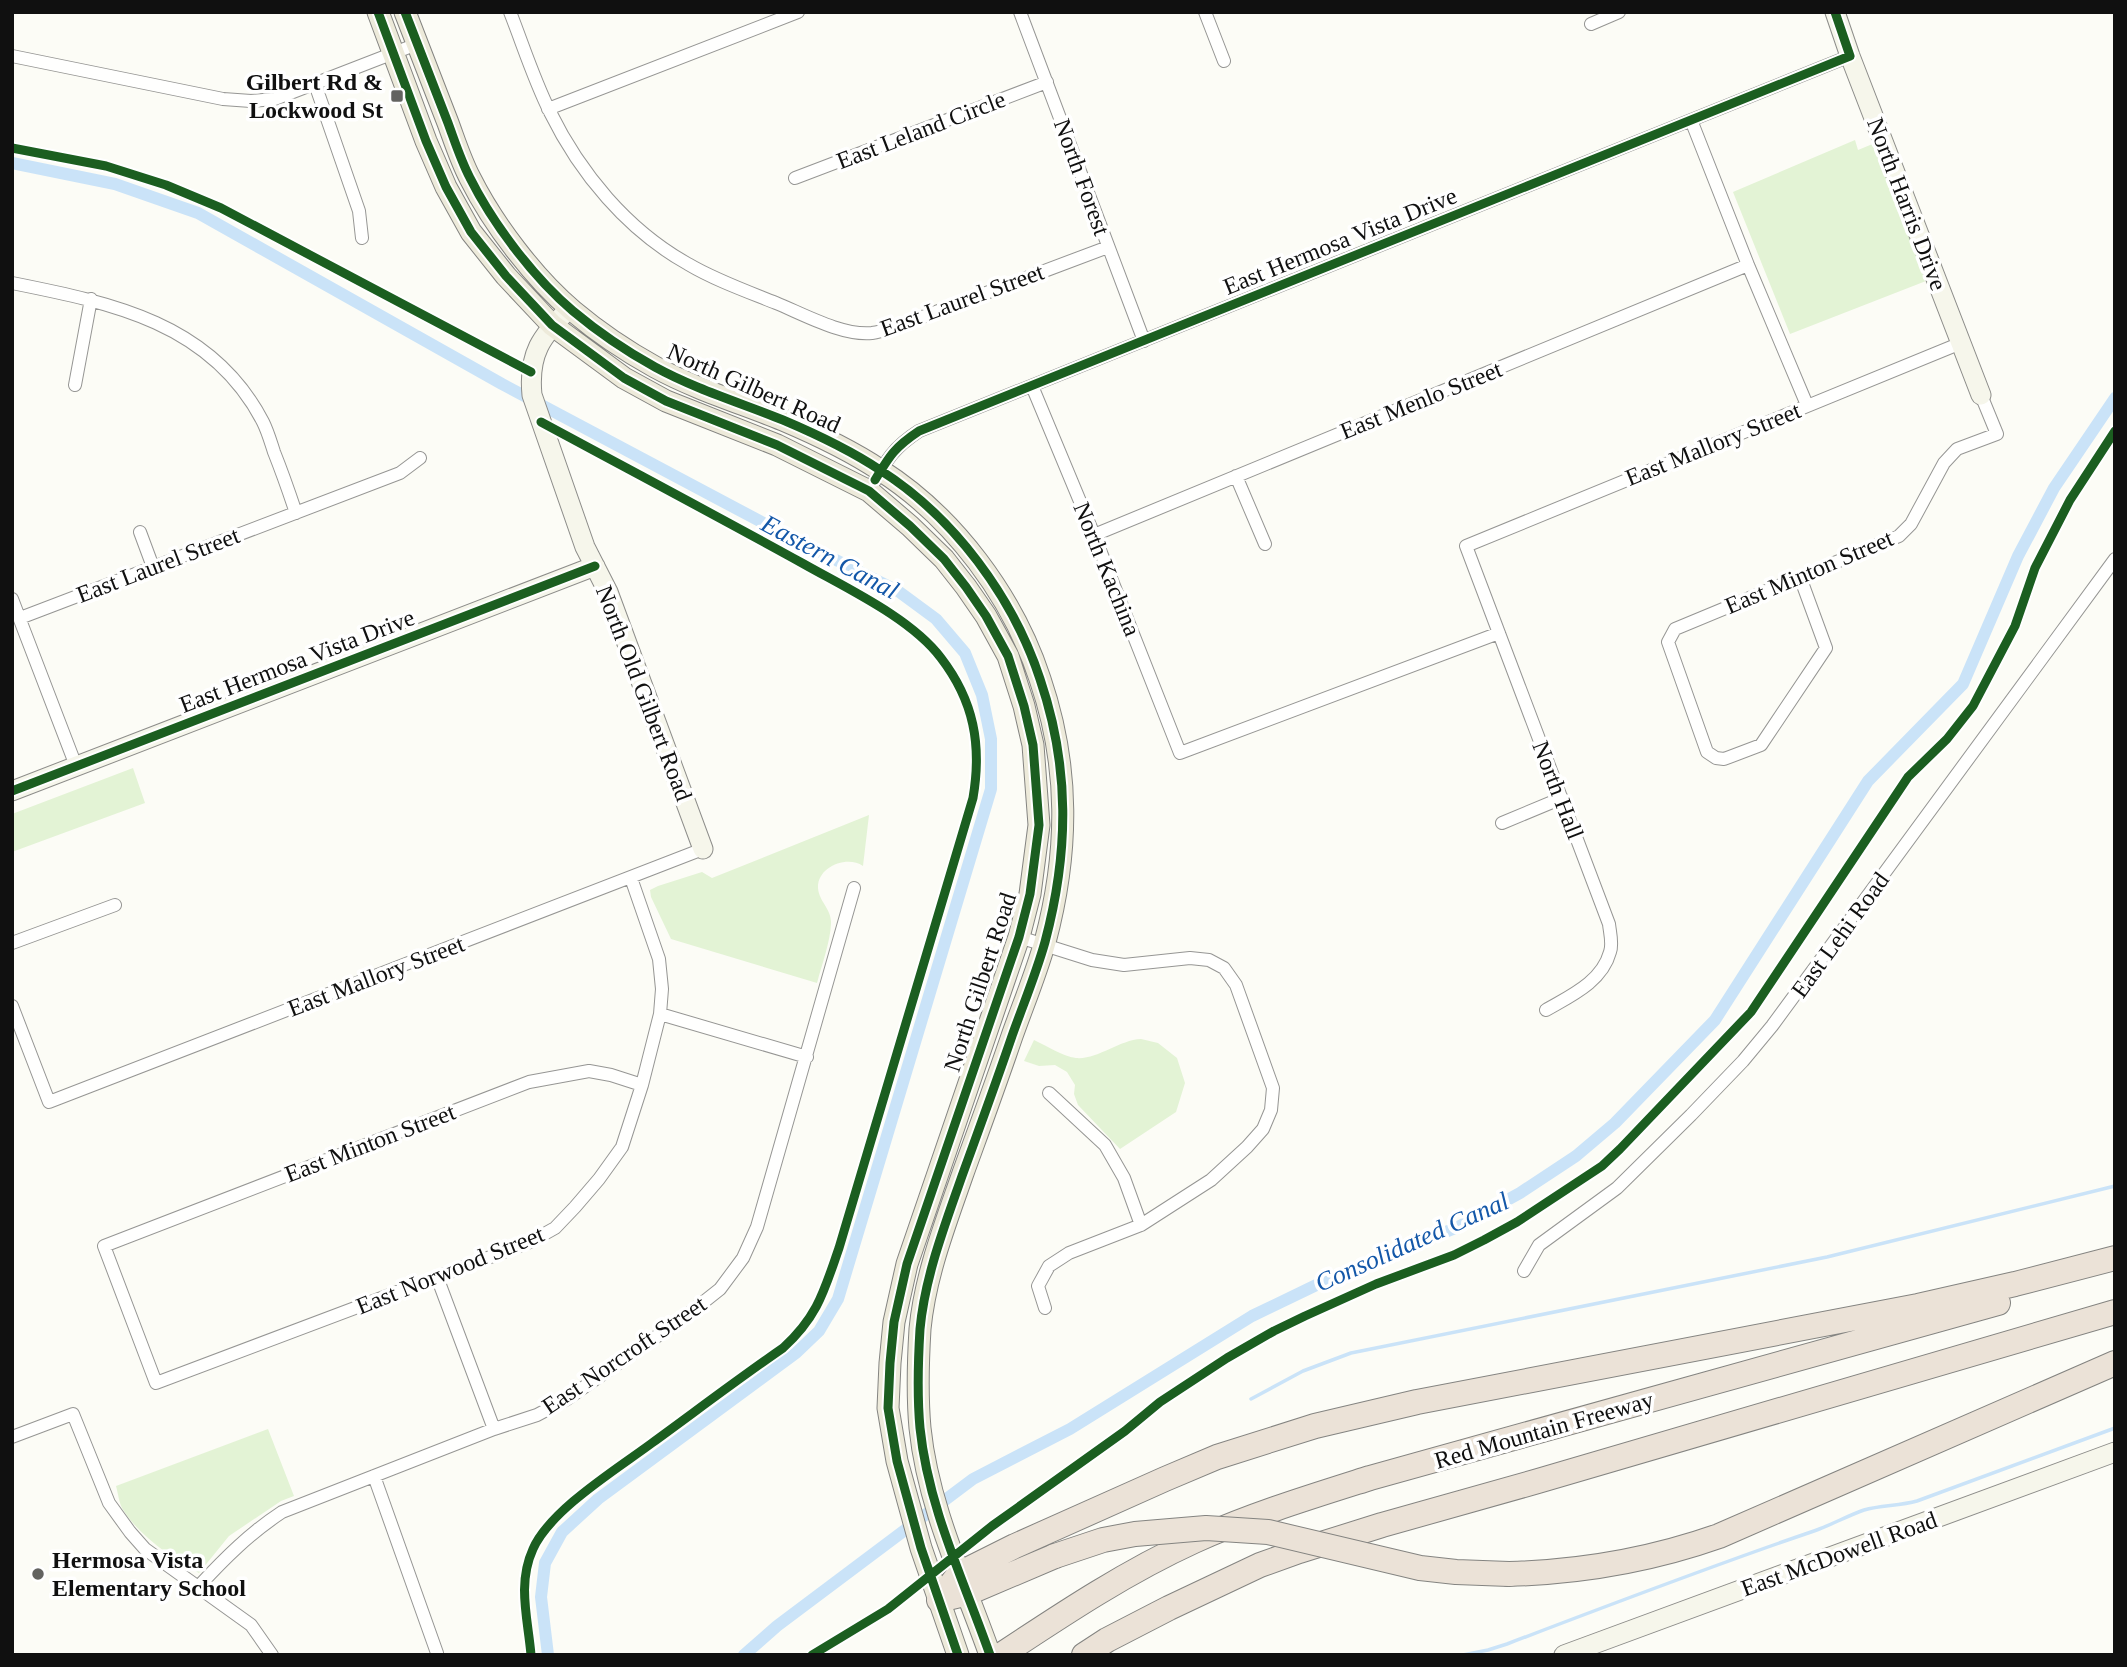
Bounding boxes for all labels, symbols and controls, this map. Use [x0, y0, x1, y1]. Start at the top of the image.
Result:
place label: Gilbert Rd & Lockwood St [246, 69, 383, 123]
street label: East Leland Circle [833, 86, 1009, 174]
marker: Gilbert Rd & Lockwood St [389, 88, 405, 104]
street label: North Harris Drive [1862, 114, 1952, 294]
street label: North Forest [1049, 115, 1115, 239]
street label: East Hermosa Vista Drive [1220, 182, 1460, 300]
street label: East Laurel Street [877, 258, 1048, 342]
street label: North Gilbert Road [663, 338, 845, 438]
street label: East Menlo Street [1336, 356, 1506, 444]
street label: East Mallory Street [1622, 397, 1805, 491]
street label: North Kachina [1068, 498, 1146, 640]
water label: Eastern Canal [756, 508, 903, 605]
street label: East Laurel Street [73, 522, 243, 608]
street label: East Minton Street [1721, 525, 1897, 619]
street label: North Old Gilbert Road [591, 582, 697, 804]
street label: East Hermosa Vista Drive [176, 604, 418, 718]
street label: North Hall [1527, 737, 1589, 843]
street label: East Lehi Road [1786, 868, 1894, 1002]
street label: North Gilbert Road [939, 889, 1021, 1075]
street label: East Mallory Street [284, 930, 468, 1022]
street label: East Minton Street [281, 1098, 459, 1187]
water label: Consolidated Canal [1311, 1186, 1513, 1298]
street label: East Norwood Street [352, 1220, 548, 1320]
street label: East Norcroft Street [537, 1290, 711, 1419]
street label: Red Mountain Freeway [1431, 1386, 1657, 1474]
street label: East McDowell Road [1737, 1506, 1941, 1602]
place label: Hermosa Vista Elementary School [52, 1547, 246, 1601]
marker: Hermosa Vista Elementary School [30, 1566, 46, 1582]

